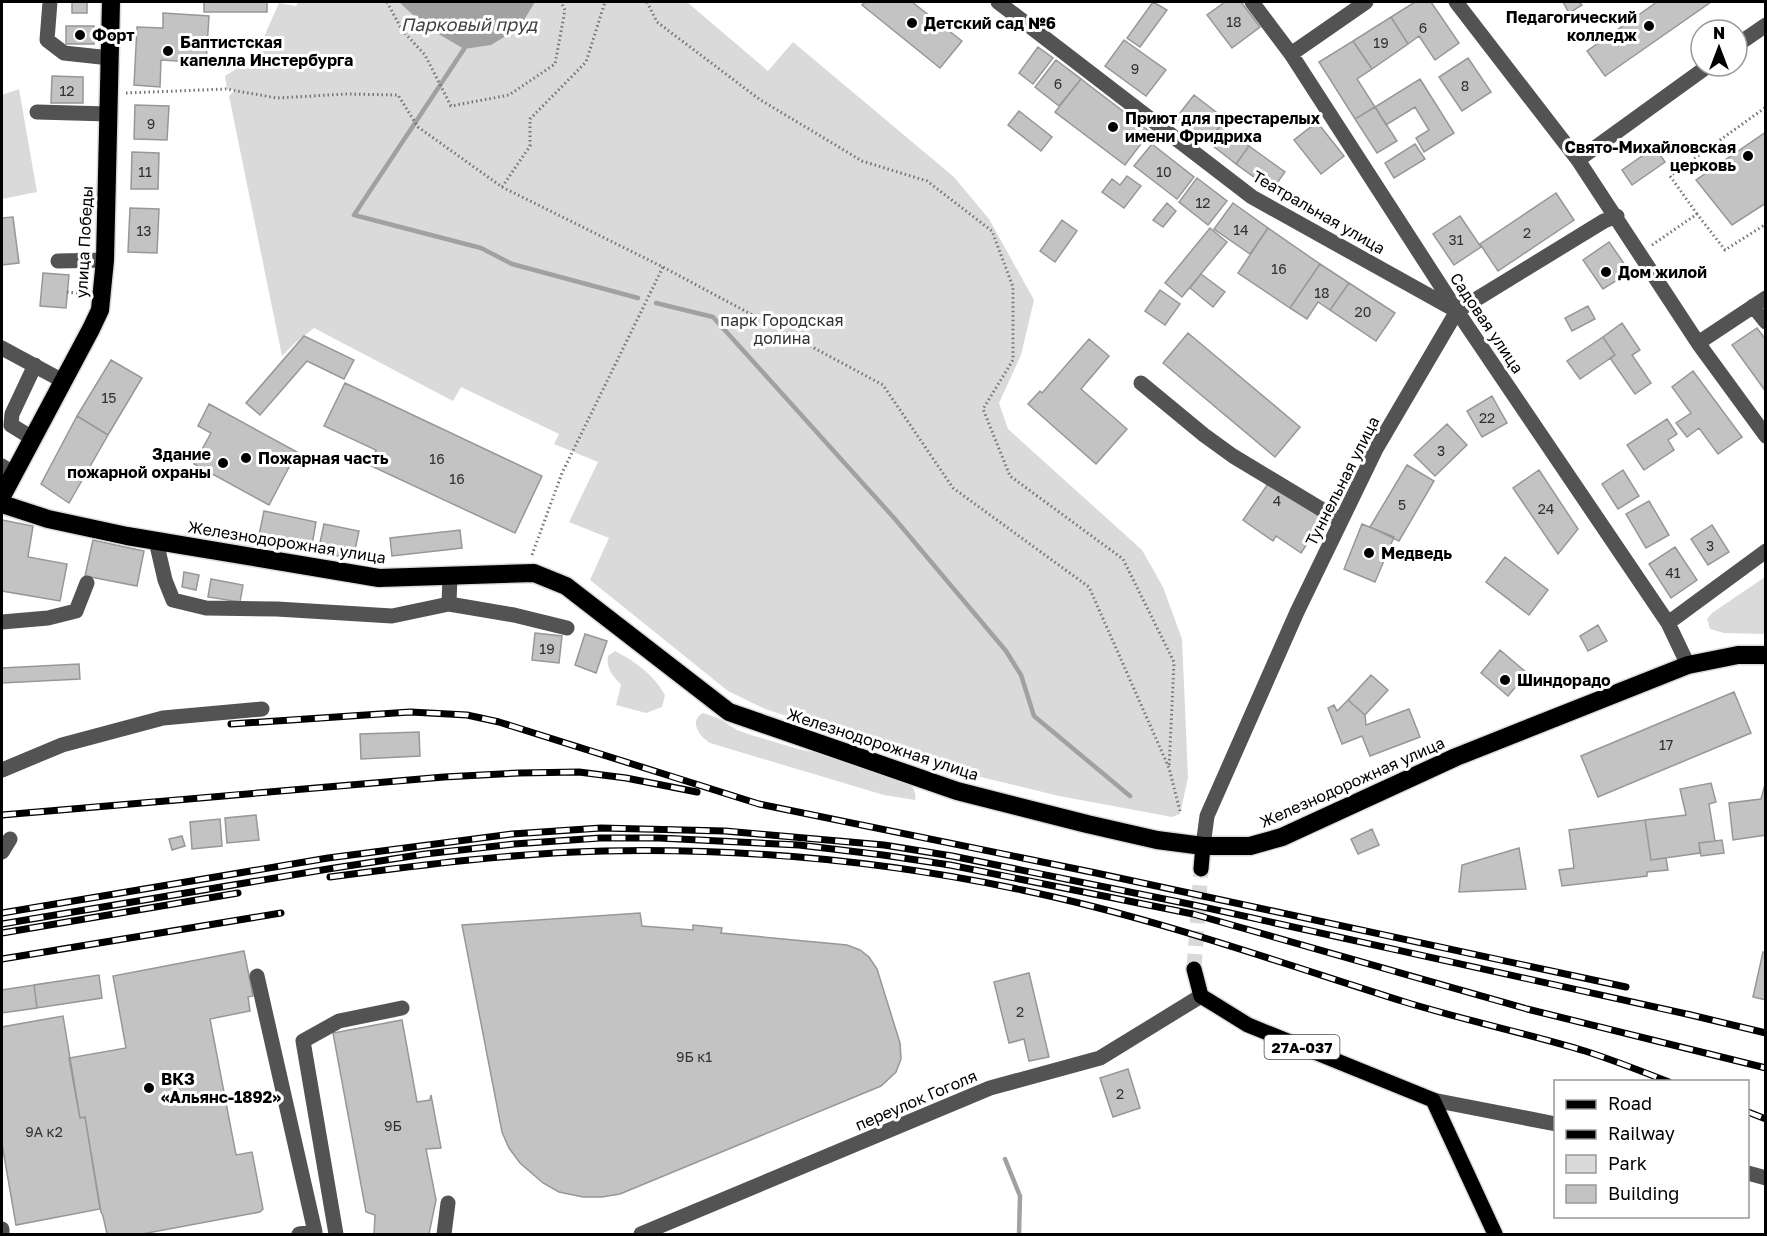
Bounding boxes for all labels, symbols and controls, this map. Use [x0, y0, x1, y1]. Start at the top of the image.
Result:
place label: Педагогический колледж [1506, 7, 1637, 45]
water label: Парковый пруд [401, 13, 538, 35]
place label: Детский сад №6 [924, 13, 1056, 33]
house number: 18 [1226, 13, 1242, 30]
marker: Детский сад №6 [905, 16, 919, 30]
north arrow [1689, 18, 1749, 78]
house number: 6 [1419, 19, 1427, 36]
marker: Педагогический колледж [1642, 19, 1656, 33]
text: N [1713, 23, 1725, 43]
place label: Форт [92, 25, 134, 45]
marker: Форт [73, 28, 87, 42]
place label: Баптистская капелла Инстербурга [180, 32, 353, 70]
house number: 19 [1373, 34, 1389, 51]
marker: Баптистская капелла Инстербурга [161, 44, 175, 58]
house number: 9 [1131, 60, 1139, 77]
house number: 6 [1054, 75, 1062, 92]
house number: 8 [1461, 77, 1469, 94]
house number: 12 [60, 82, 74, 99]
place label: Приют для престарелых имени Фридриха [1125, 108, 1321, 146]
house number: 9 [147, 115, 155, 132]
marker: Приют для престарелых имени Фридриха [1106, 120, 1120, 134]
place label: Свято-Михайловская церковь [1565, 137, 1736, 175]
marker: Свято-Михайловская церковь [1741, 149, 1755, 163]
house number: 11 [138, 163, 152, 180]
house number: 10 [1156, 163, 1172, 180]
street label: Театральная улица [1249, 166, 1389, 258]
street label: улица Победы [71, 185, 97, 299]
house number: 12 [1196, 194, 1210, 211]
house number: 14 [1233, 221, 1249, 238]
house number: 13 [137, 222, 151, 239]
house number: 2 [1523, 224, 1531, 241]
house number: 31 [1449, 231, 1464, 248]
house number: 16 [1271, 260, 1287, 277]
place label: Дом жилой [1618, 262, 1707, 282]
marker: Дом жилой [1599, 265, 1613, 279]
street label: Садовая улица [1446, 269, 1528, 377]
house number: 18 [1314, 284, 1330, 301]
house number: 20 [1355, 303, 1371, 320]
park label: парк Городская долина [720, 310, 844, 348]
house number: 15 [102, 389, 116, 406]
house number: 22 [1479, 409, 1495, 426]
street label: Туннельная улица [1301, 413, 1383, 549]
house number: 3 [1437, 442, 1445, 459]
place label: Здание пожарной охраны [67, 444, 211, 482]
place label: Пожарная часть [258, 448, 389, 468]
house number: 16 [429, 450, 445, 467]
marker: Пожарная часть [239, 451, 253, 465]
marker: Здание пожарной охраны [216, 456, 230, 470]
house number: 16 [449, 470, 465, 487]
house number: 4 [1273, 492, 1281, 509]
house number: 5 [1398, 496, 1406, 513]
house number: 24 [1538, 500, 1554, 517]
street label: Железнодорожная улица [186, 516, 388, 568]
house number: 3 [1706, 537, 1714, 554]
place label: Медведь [1381, 543, 1452, 563]
marker: Медведь [1362, 546, 1376, 560]
house number: 41 [1665, 564, 1681, 581]
house number: 19 [539, 640, 555, 657]
place label: Шиндорадо [1517, 670, 1611, 690]
marker: Шиндорадо [1498, 673, 1512, 687]
street label: Железнодорожная улица [785, 704, 981, 784]
street label: Железнодорожная улица [1256, 732, 1448, 832]
house number: 17 [1659, 736, 1673, 753]
house number: 2 [1016, 1003, 1024, 1020]
road number: 27А-037 [1264, 1035, 1340, 1059]
house number: 9Б к1 [676, 1048, 712, 1065]
street label: переулок Гоголя [852, 1065, 980, 1135]
place label: ВКЗ «Альянс-1892» [161, 1069, 281, 1107]
legend [1554, 1080, 1749, 1218]
marker: ВКЗ «Альянс-1892» [142, 1081, 156, 1095]
house number: 2 [1116, 1085, 1124, 1102]
text: Road [1608, 1092, 1652, 1114]
house number: 9Б [384, 1117, 402, 1134]
text: Railway [1608, 1122, 1675, 1144]
house number: 9А к2 [25, 1123, 63, 1140]
text: Park [1608, 1152, 1647, 1174]
text: Building [1608, 1182, 1679, 1204]

